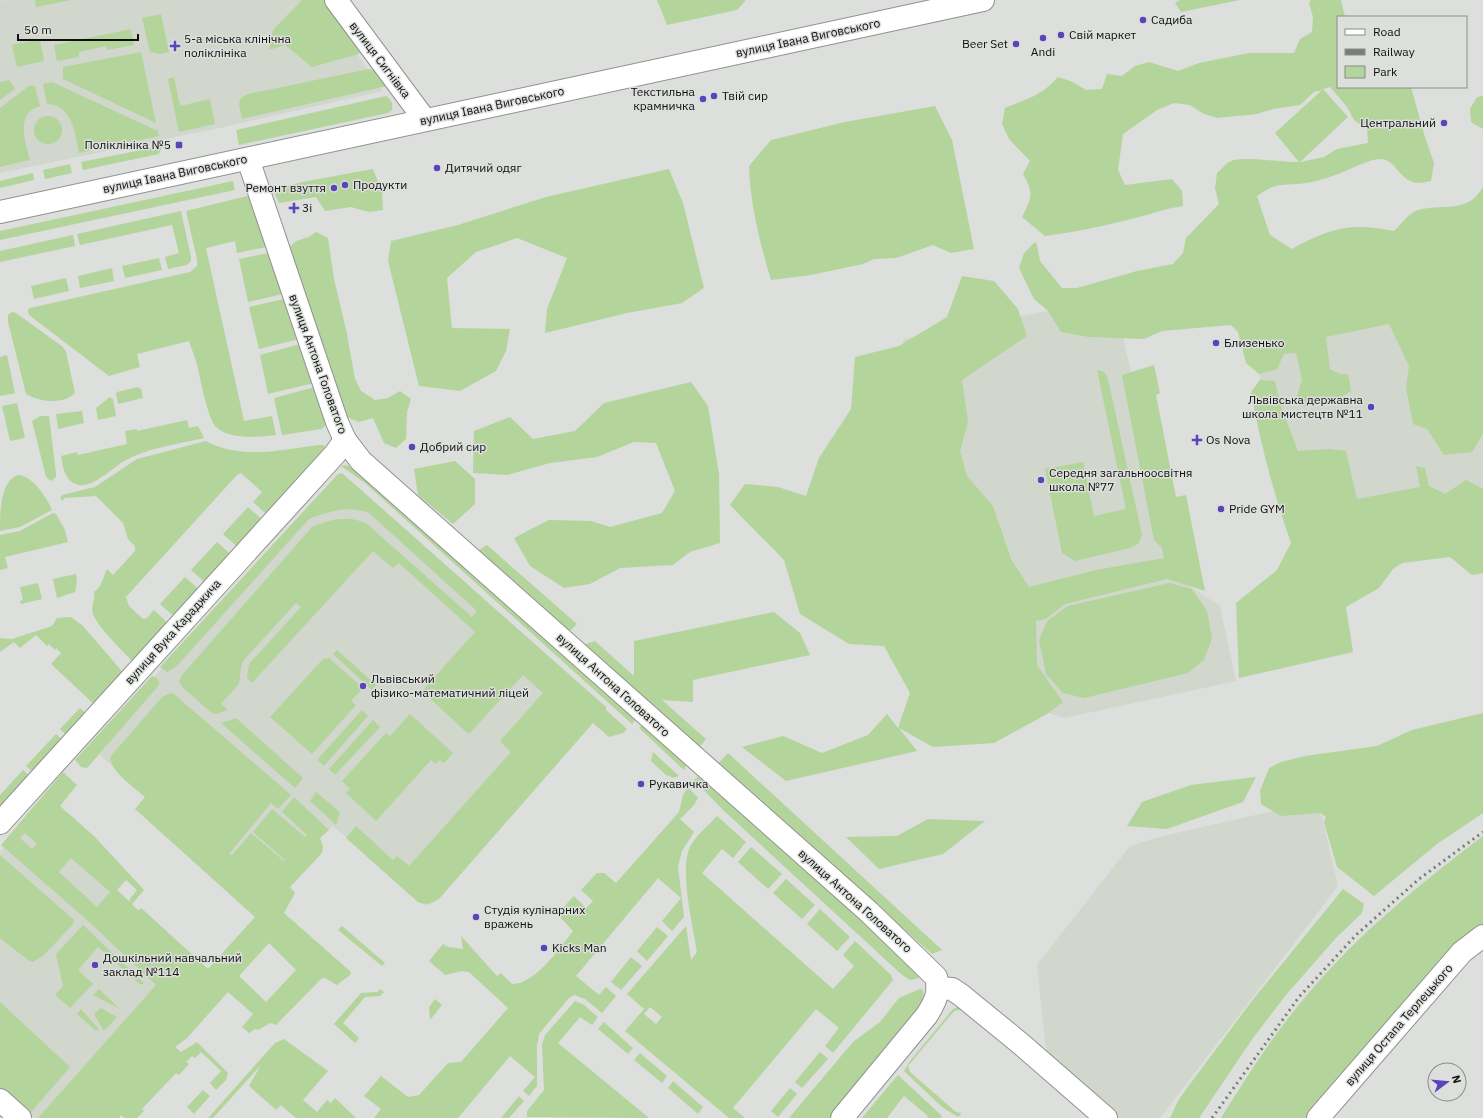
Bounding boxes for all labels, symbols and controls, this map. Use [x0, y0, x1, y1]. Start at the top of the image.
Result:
place label: Садиба [1151, 12, 1193, 27]
street label: вулиця Івана Виговського [734, 15, 882, 60]
marker: Садиба [1138, 15, 1148, 25]
scale bar [18, 16, 138, 42]
legend [1337, 16, 1467, 88]
street label: вулиця Сигнівка [347, 18, 414, 101]
text: 50 m [24, 22, 52, 37]
text: Road [1373, 24, 1401, 39]
place label: Свій маркет [1069, 27, 1137, 42]
marker: Свій маркет [1056, 30, 1066, 40]
place label: 5-а міська клінічна поліклініка [184, 31, 292, 60]
marker: Andi [1038, 33, 1048, 43]
place label: Beer Set [962, 36, 1008, 51]
marker: Beer Set [1011, 39, 1021, 49]
marker: 5-а міська клінічна поліклініка [169, 40, 181, 52]
place label: Andi [1031, 44, 1055, 59]
text: Railway [1373, 44, 1415, 59]
text: Park [1373, 64, 1398, 79]
street label: вулиця Івана Виговського [418, 83, 566, 128]
place label: Текстильна крамничка [631, 84, 696, 113]
place label: Твій сир [722, 88, 768, 103]
marker: Твій сир [709, 91, 719, 101]
marker: Текстильна крамничка [698, 94, 708, 104]
place label: Центральний [1360, 115, 1436, 130]
marker: Центральний [1439, 118, 1449, 128]
place label: Поліклініка №5 [85, 137, 171, 152]
marker: Поліклініка №5 [174, 140, 184, 150]
street label: вулиця Івана Виговського [101, 151, 249, 196]
place label: Дитячий одяг [445, 160, 522, 175]
marker: Дитячий одяг [432, 163, 442, 173]
place label: Продукти [353, 177, 407, 192]
place label: Ремонт взуття [245, 180, 326, 195]
marker: Продукти [340, 180, 350, 190]
marker: Ремонт взуття [329, 183, 339, 193]
place label: 3і [302, 200, 312, 215]
marker: 3і [289, 203, 299, 213]
street label: вулиця Антона Головатого [286, 292, 351, 436]
place label: Близенько [1224, 335, 1285, 350]
marker: Близенько [1211, 338, 1221, 348]
place label: Львівська державна школа мистецтв №11 [1242, 392, 1364, 421]
marker: Львівська державна школа мистецтв №11 [1366, 402, 1376, 412]
place label: Os Nova [1206, 432, 1251, 447]
marker: Os Nova [1191, 434, 1203, 446]
place label: Добрий сир [420, 439, 486, 454]
marker: Добрий сир [407, 442, 417, 452]
place label: Середня загальноосвітня школа №77 [1049, 465, 1192, 494]
marker: Середня загальноосвітня школа №77 [1036, 475, 1046, 485]
place label: Pride GYM [1229, 501, 1285, 516]
marker: Pride GYM [1216, 504, 1226, 514]
street label: вулиця Вука Караджича [121, 576, 224, 687]
street label: вулиця Антона Головатого [553, 630, 673, 740]
place label: Львівський фізико-математичний ліцей [371, 671, 529, 700]
marker: Львівський фізико-математичний ліцей [358, 681, 368, 691]
place label: Рукавичка [649, 776, 709, 791]
marker: Рукавичка [636, 779, 646, 789]
street label: вулиця Антона Головатого [795, 846, 915, 956]
place label: Студія кулінарних вражень [484, 902, 585, 931]
marker: Студія кулінарних вражень [471, 912, 481, 922]
place label: Kicks Man [552, 940, 607, 955]
marker: Kicks Man [539, 943, 549, 953]
place label: Дошкільний навчальний заклад №114 [103, 950, 242, 979]
marker: Дошкільний навчальний заклад №114 [90, 960, 100, 970]
street label: вулиця Остапа Терлецького [1342, 960, 1456, 1089]
north arrow [1427, 1062, 1467, 1102]
text: N [1449, 1073, 1464, 1085]

